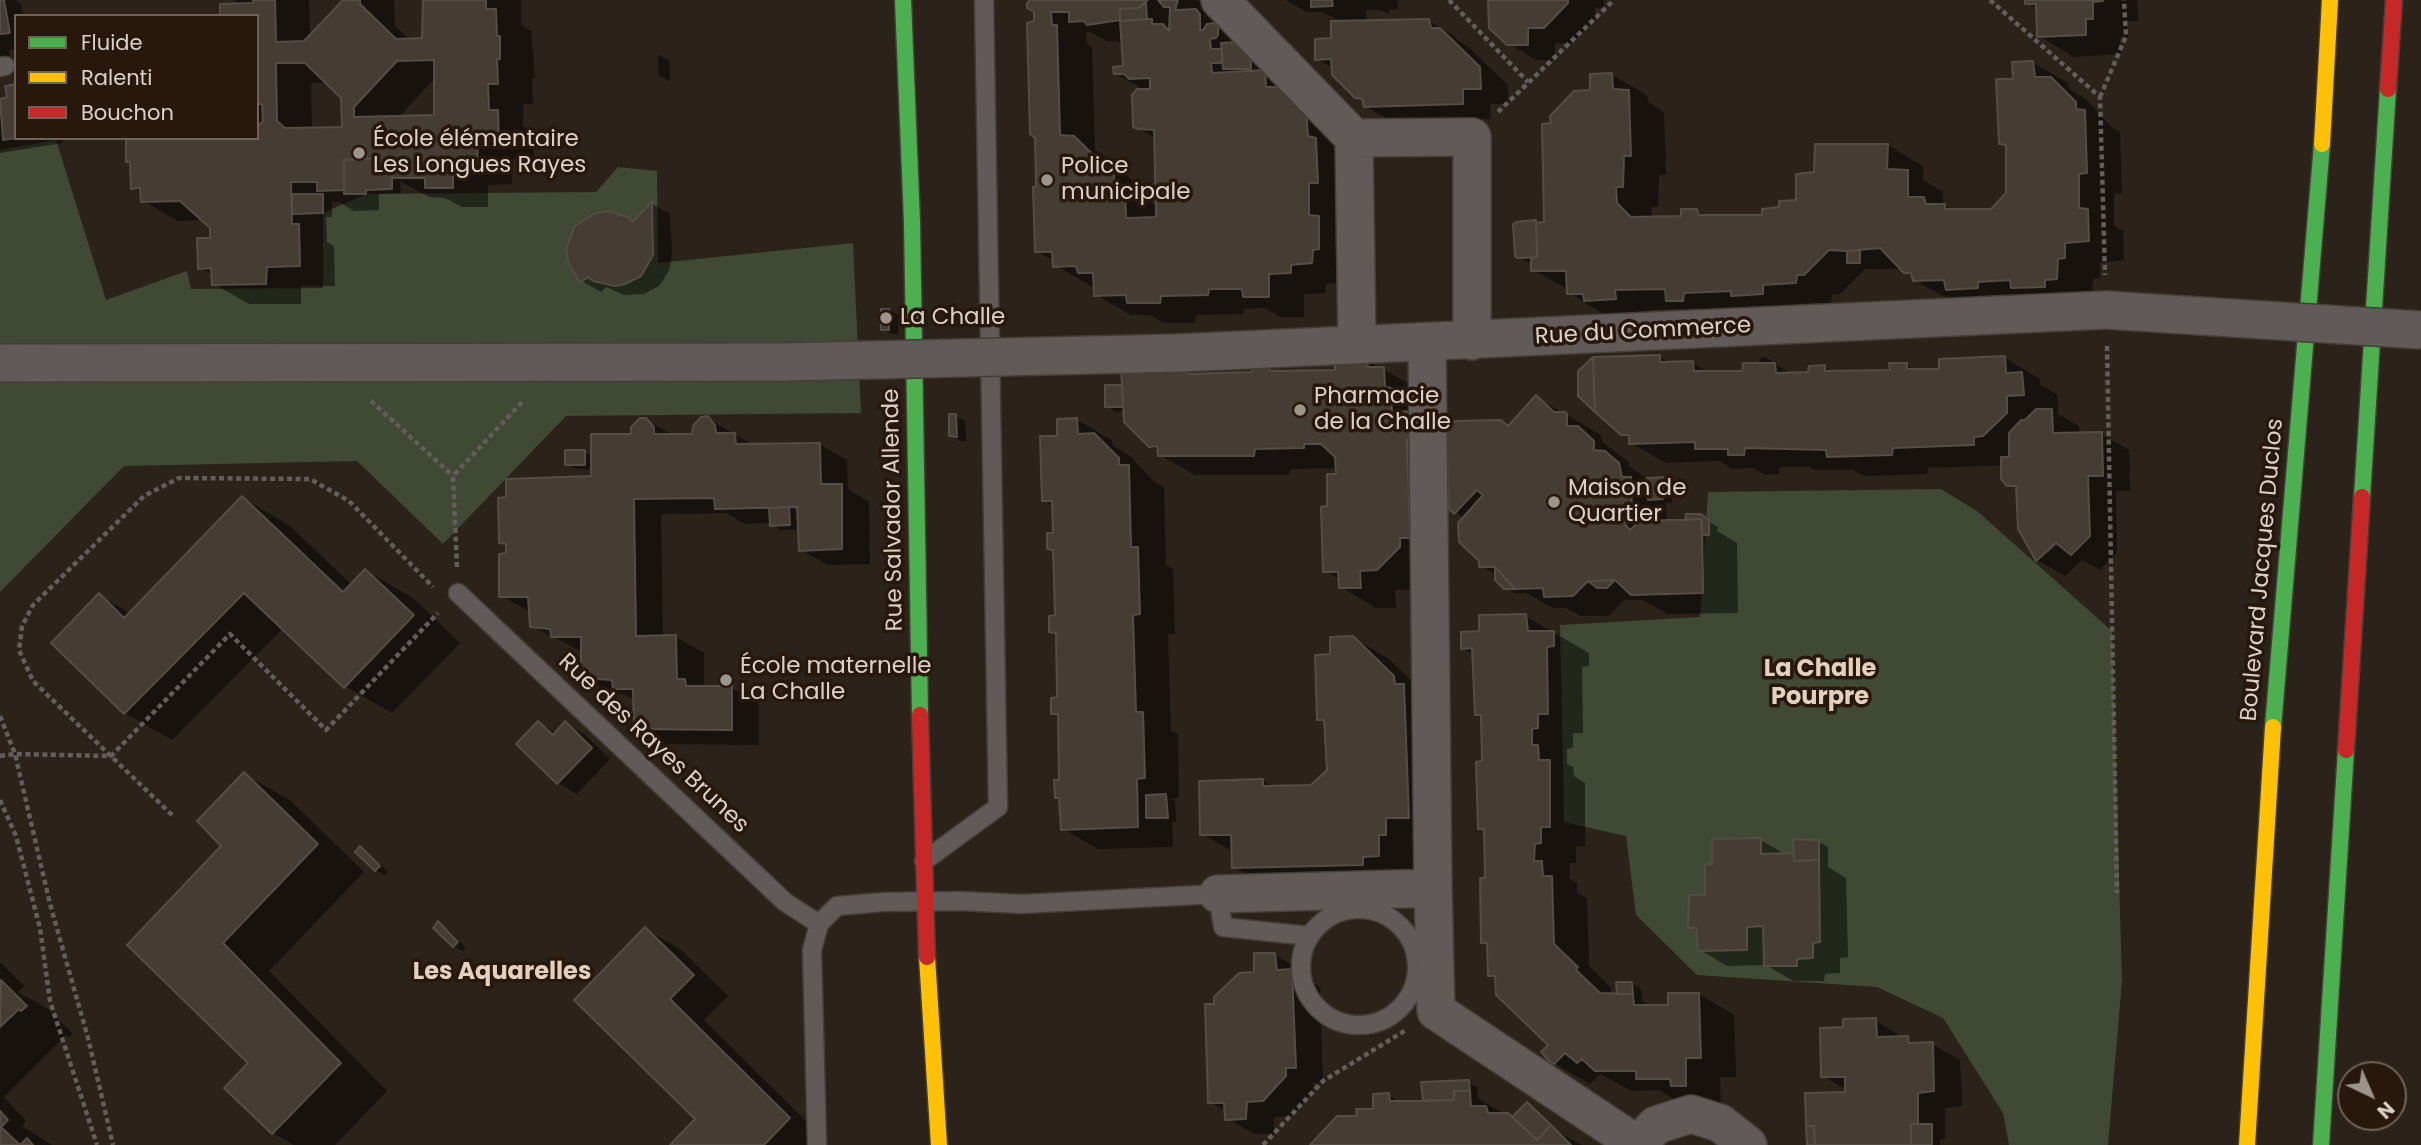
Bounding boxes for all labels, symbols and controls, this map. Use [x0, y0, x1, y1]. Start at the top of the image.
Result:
legend [14, 14, 259, 140]
text: Fluide [81, 28, 143, 57]
text: Ralenti [81, 63, 152, 92]
text: Bouchon [81, 98, 174, 127]
place label: École élémentaire Les Longues Rayes [373, 126, 586, 180]
marker: École élémentaire Les Longues Rayes [351, 145, 367, 161]
place label: Police municipale [1061, 153, 1190, 207]
marker: Police municipale [1039, 172, 1055, 188]
place label: La Challe [900, 304, 1005, 332]
marker: La Challe [878, 310, 894, 326]
street label: Rue du Commerce [1534, 313, 1752, 351]
place label: Pharmacie de la Challe [1314, 383, 1451, 437]
street label: Rue Salvador Allende [878, 388, 910, 632]
marker: Pharmacie de la Challe [1292, 402, 1308, 418]
street label: Boulevard Jacques Duclos [2236, 417, 2290, 723]
place label: Maison de Quartier [1568, 475, 1686, 529]
marker: Maison de Quartier [1546, 494, 1562, 510]
street label: Rue des Rayes Brunes [552, 649, 754, 839]
place label: École maternelle La Challe [740, 653, 932, 707]
district label: La Challe Pourpre [1764, 656, 1876, 712]
marker: École maternelle La Challe [718, 672, 734, 688]
district label: Les Aquarelles [413, 959, 591, 987]
north arrow [2337, 1061, 2407, 1131]
text: N [2371, 1095, 2400, 1125]

